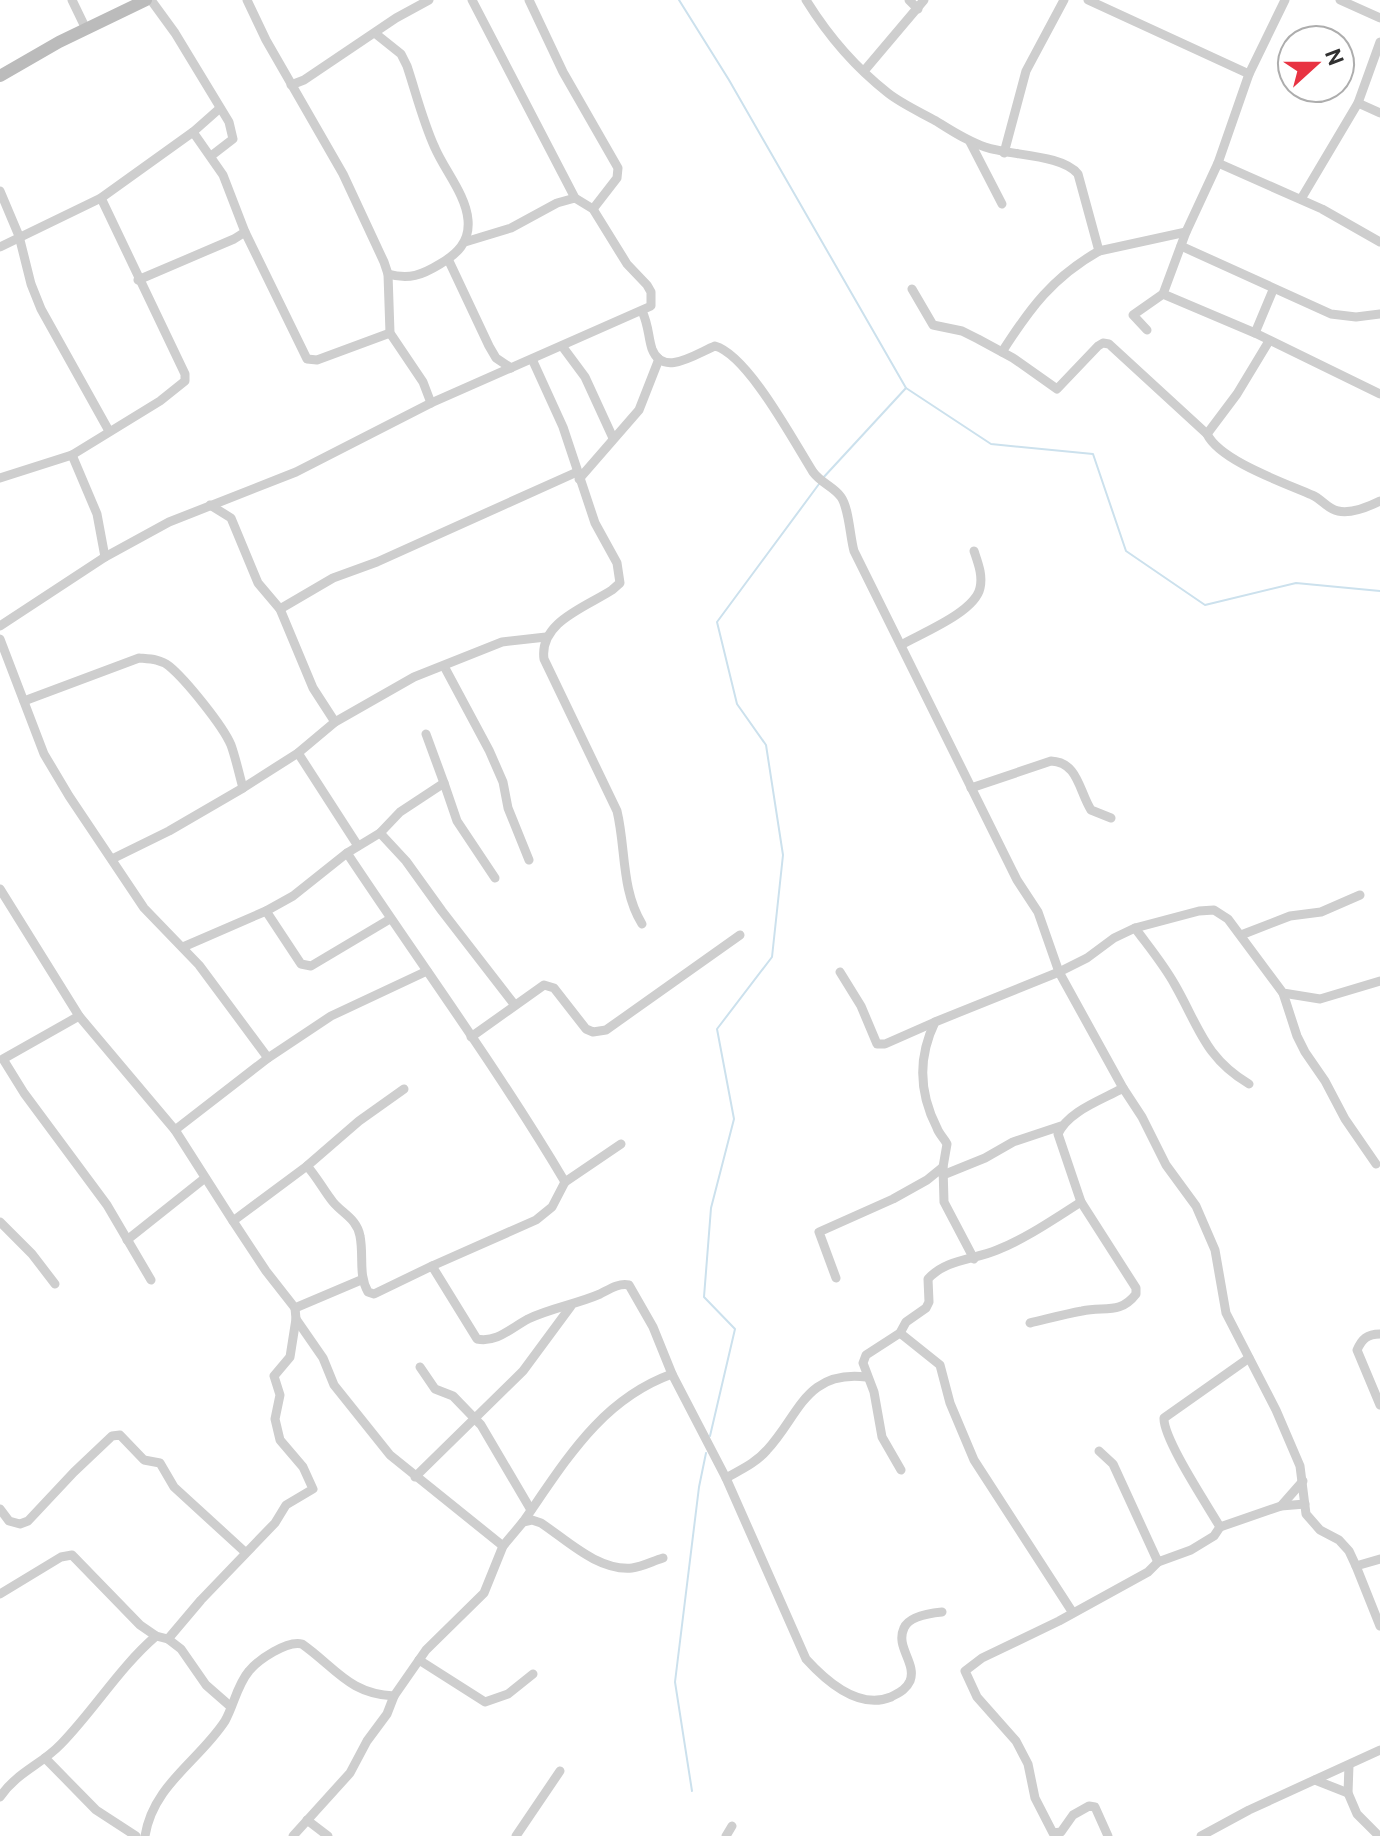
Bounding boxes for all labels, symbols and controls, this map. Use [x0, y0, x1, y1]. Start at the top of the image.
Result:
north arrow [1276, 24, 1356, 104]
text: N [1319, 45, 1350, 69]

